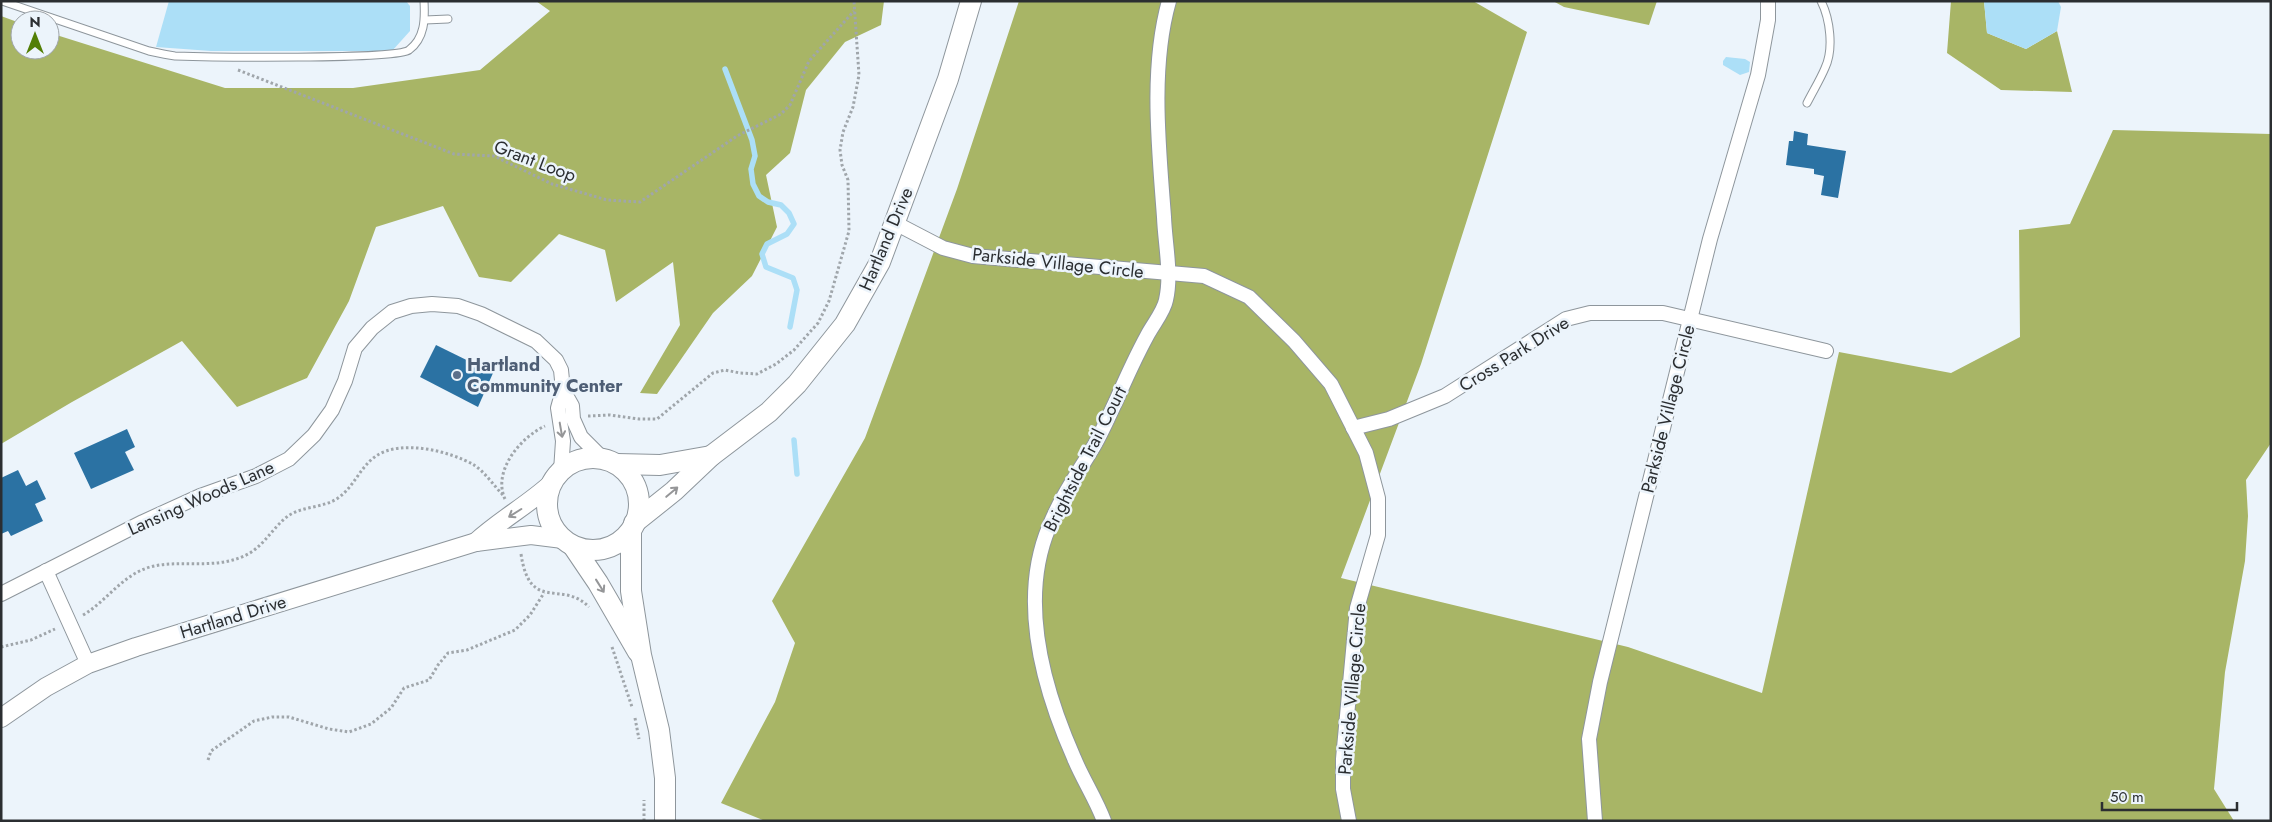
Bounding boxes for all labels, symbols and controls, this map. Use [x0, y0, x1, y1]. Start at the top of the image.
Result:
north arrow [10, 10, 60, 60]
text: N [29, 12, 41, 32]
street label: Grant Loop [490, 133, 580, 189]
street label: Hartland Drive [853, 183, 919, 295]
street label: Parkside Village Circle [971, 241, 1145, 285]
street label: Cross Park Drive [1454, 310, 1574, 398]
street label: Parkside Village Circle [1635, 322, 1701, 496]
place label: Hartland Community Center [467, 352, 623, 399]
marker: Hartland Community Center [451, 369, 463, 381]
street label: Brightside Trail Court [1037, 381, 1133, 536]
one-way arrow [556, 422, 566, 438]
street label: Lansing Woods Lane [124, 454, 278, 542]
one-way arrow [665, 487, 678, 498]
one-way arrow [508, 509, 522, 519]
one-way arrow [596, 579, 606, 593]
street label: Hartland Drive [177, 588, 289, 646]
street label: Parkside Village Circle [1332, 602, 1372, 776]
scale bar [2102, 780, 2237, 812]
text: 50 m [2110, 786, 2144, 808]

